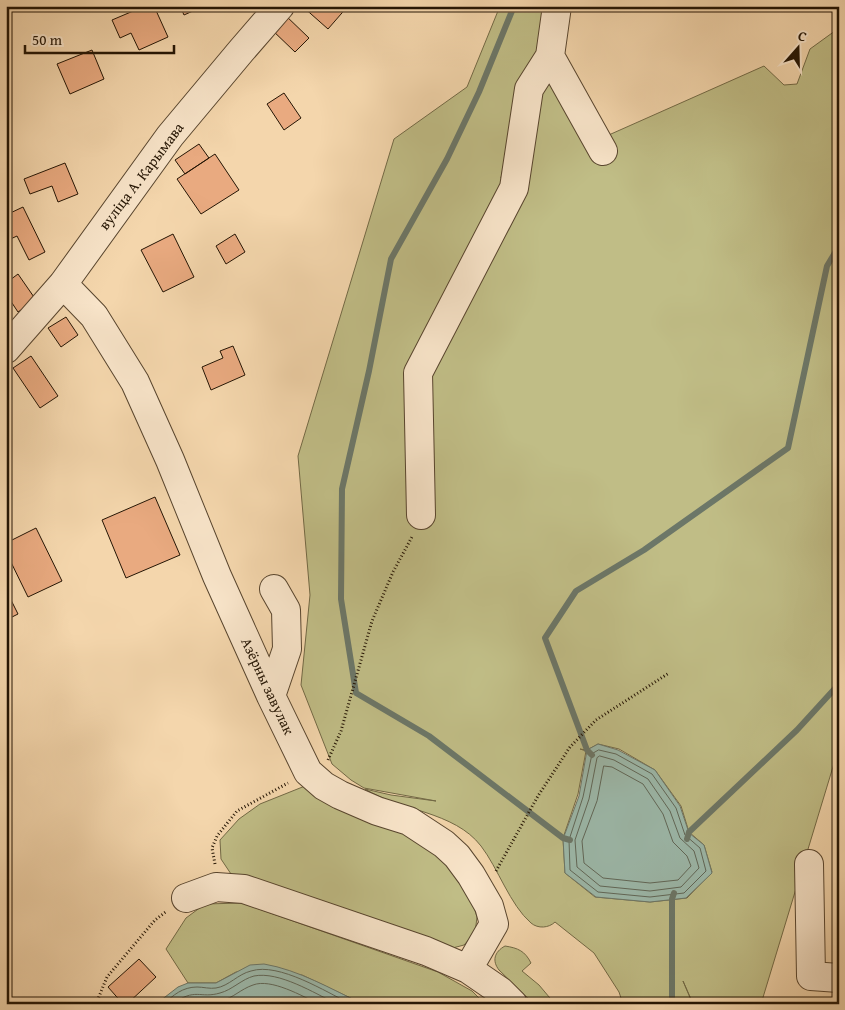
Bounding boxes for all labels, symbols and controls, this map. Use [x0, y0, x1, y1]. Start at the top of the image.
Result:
scale bar [25, 22, 174, 54]
north arrow [772, 22, 822, 72]
text: С [795, 25, 810, 47]
text: 50 m [32, 29, 63, 50]
street label: вуліца А. Карымава [94, 117, 189, 234]
street label: Азёрны завулак [236, 634, 300, 738]

